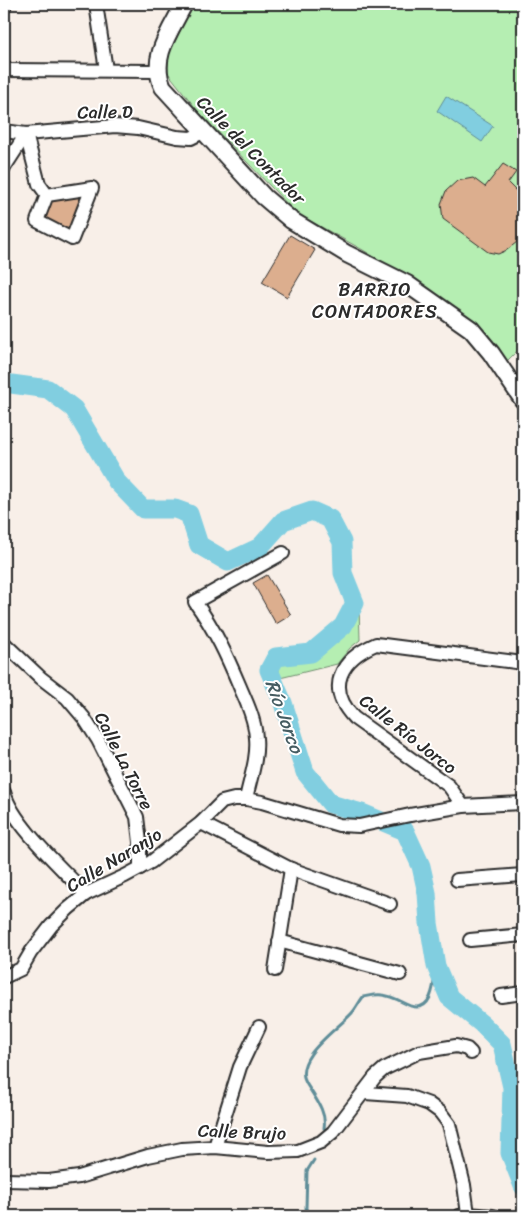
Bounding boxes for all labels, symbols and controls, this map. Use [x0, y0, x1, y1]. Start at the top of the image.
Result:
street label: Calle del Contador [189, 88, 315, 214]
street label: Calle D [77, 96, 133, 128]
district label: BARRIO CONTADORES [312, 273, 438, 328]
water label: Río Jorco [256, 675, 314, 759]
street label: Calle Río Jorco [352, 685, 464, 783]
street label: Calle La Torre [85, 706, 163, 816]
street label: Calle Naranjo [60, 819, 168, 901]
street label: Calle Brujo [197, 1114, 287, 1150]

